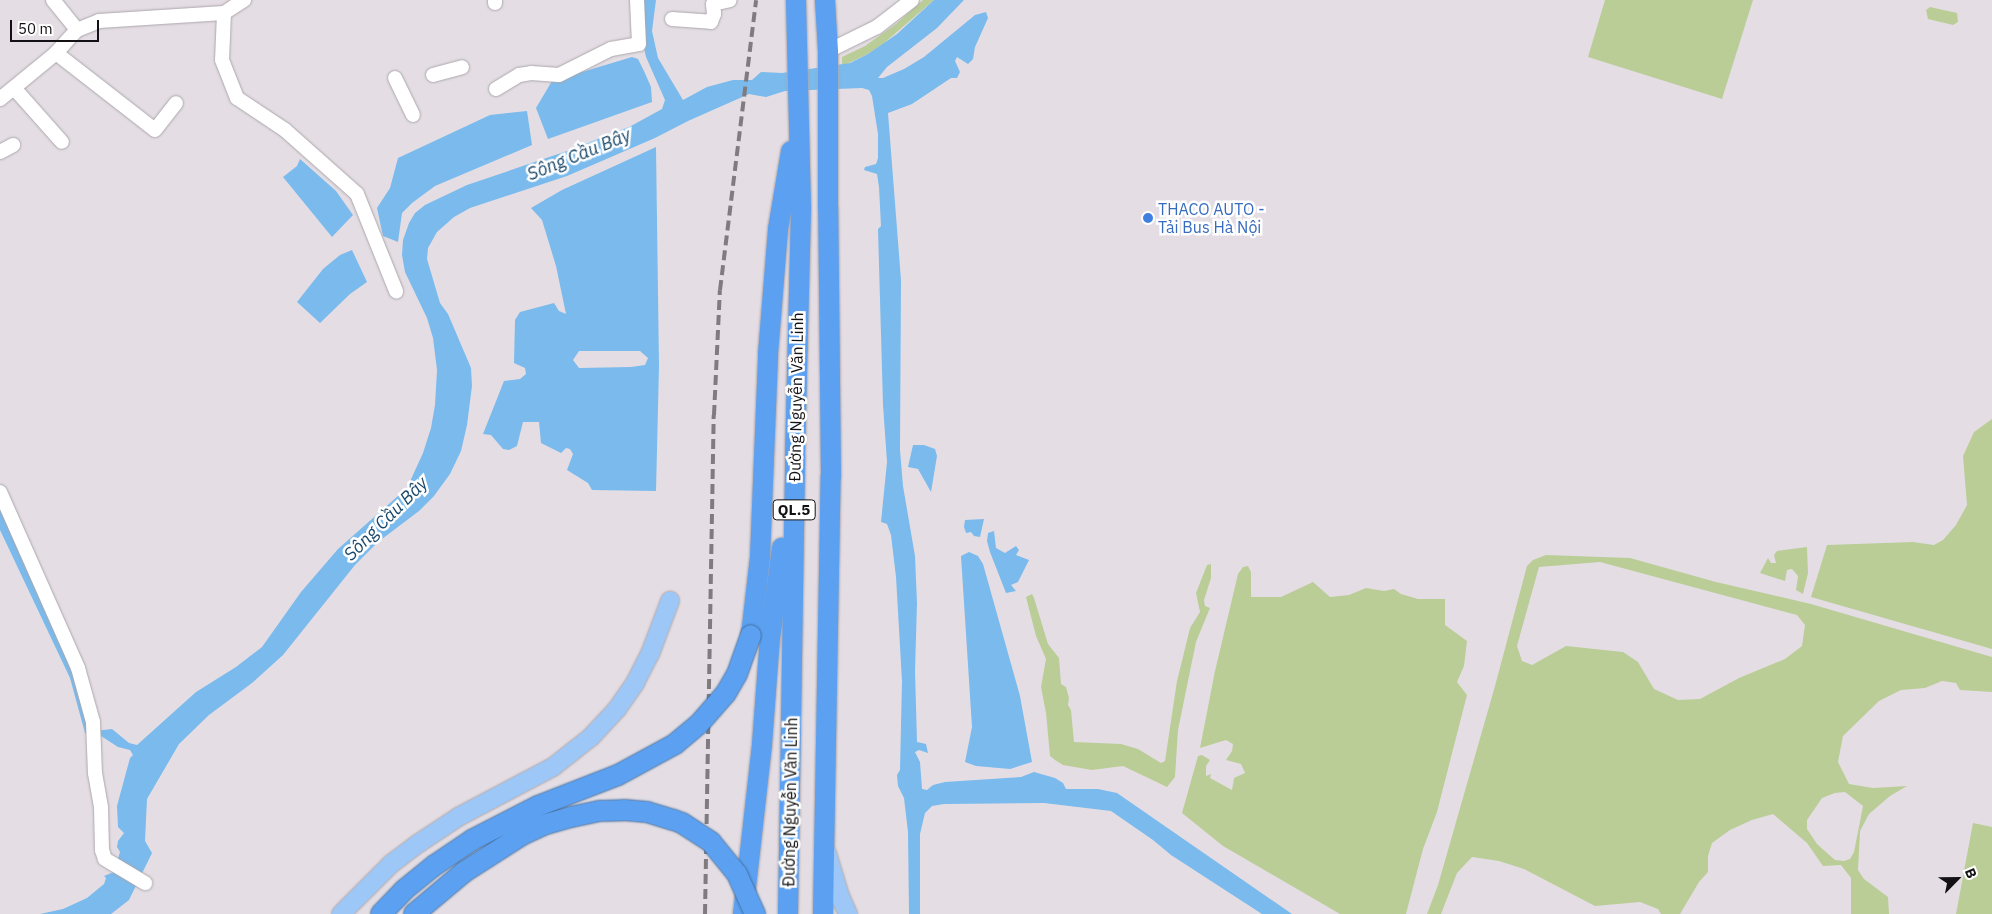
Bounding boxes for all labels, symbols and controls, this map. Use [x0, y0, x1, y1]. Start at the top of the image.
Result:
scale bar [12, 10, 101, 42]
text: 50 m [18, 19, 53, 38]
water label: Sông Cầu Bây [524, 124, 634, 186]
place label: THACO AUTO - Tải Bus Hà Nội [1158, 199, 1265, 237]
marker: THACO AUTO - Tải Bus Hà Nội [1142, 212, 1154, 224]
street label: Đường Nguyễn Văn Linh [785, 312, 807, 482]
water label: Sông Cầu Bây [340, 473, 432, 565]
road number: QL.5 [772, 498, 816, 522]
street label: Đường Nguyễn Văn Linh [779, 717, 801, 887]
north arrow [1932, 854, 1982, 904]
text: B [1961, 865, 1981, 881]

